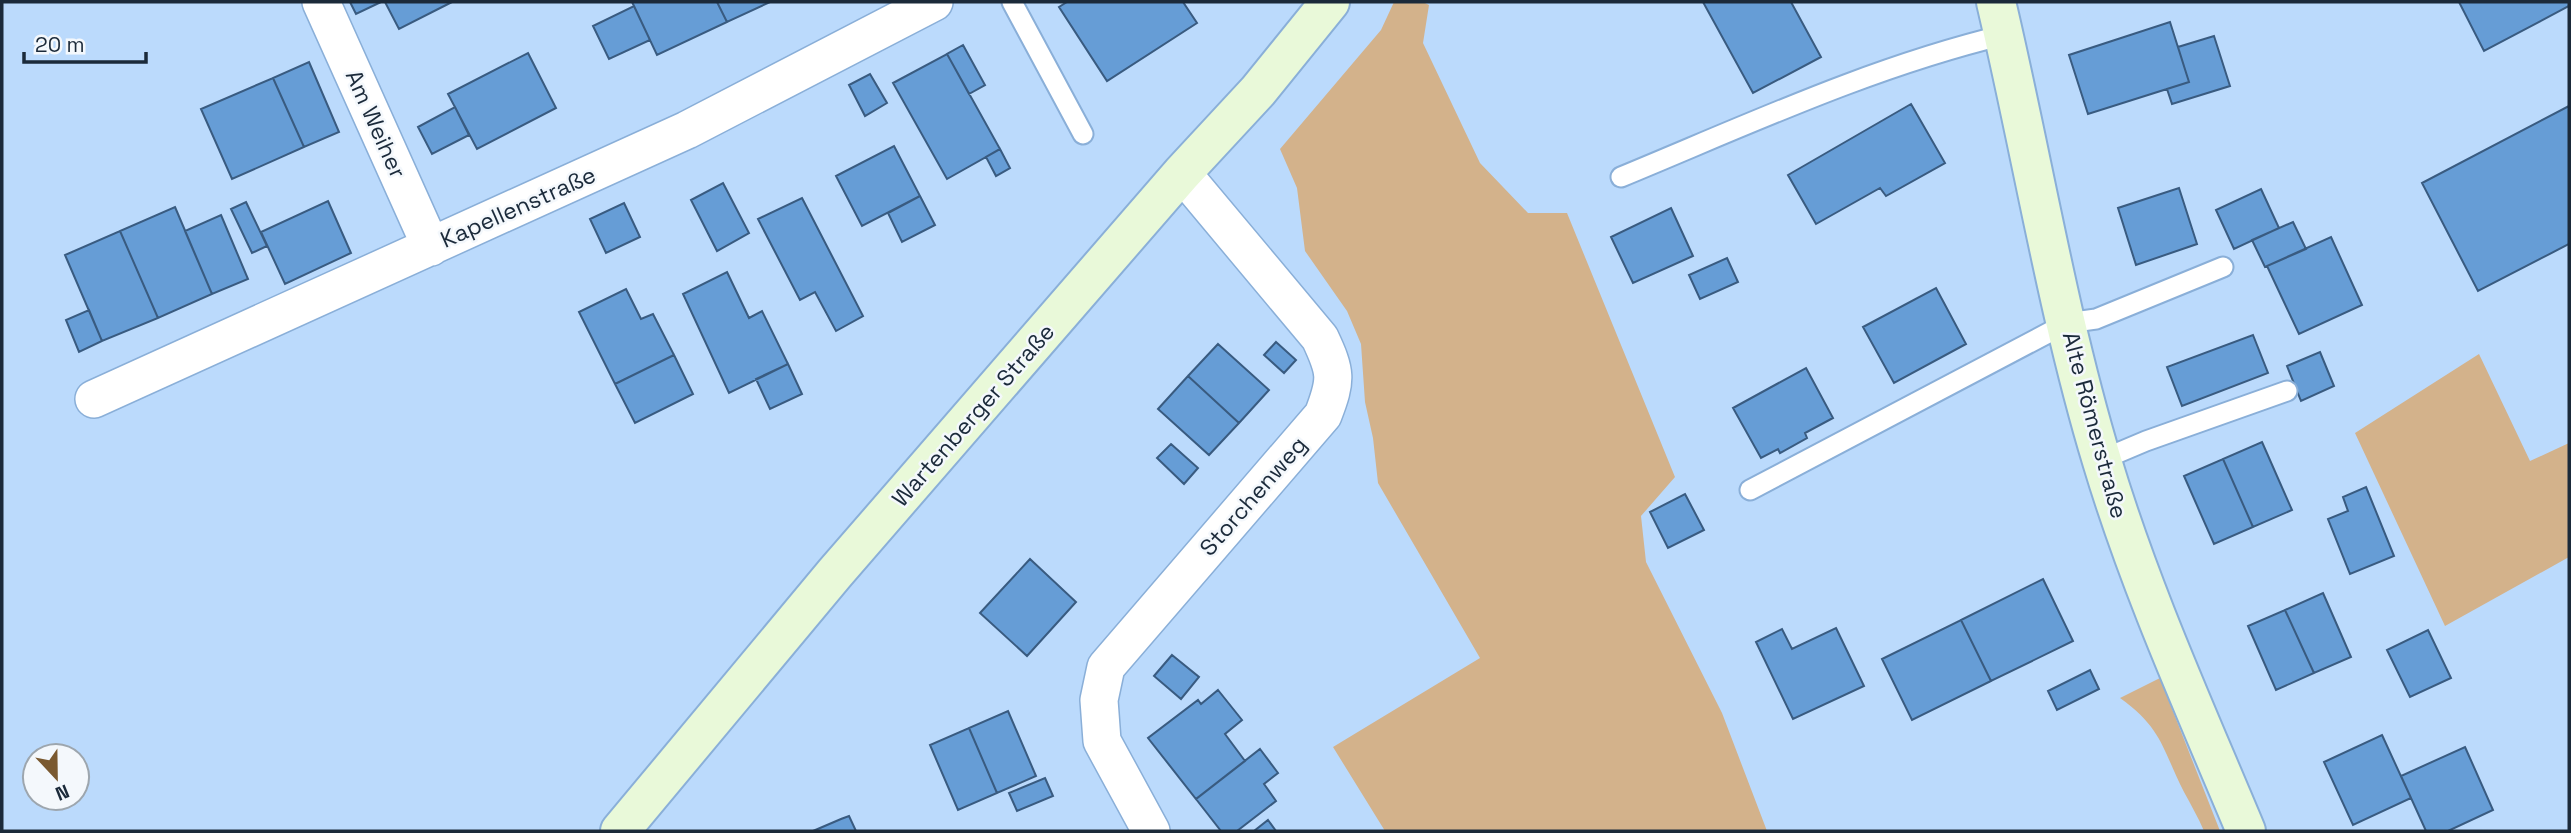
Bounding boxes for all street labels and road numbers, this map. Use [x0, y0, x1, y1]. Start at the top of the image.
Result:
street label: Am Weiher [339, 65, 413, 183]
street label: Kapellenstraße [436, 159, 600, 255]
street label: Wartenberger Straße [885, 317, 1061, 513]
street label: Alte Römerstraße [2056, 328, 2134, 522]
street label: Storchenweg [1193, 430, 1313, 562]

